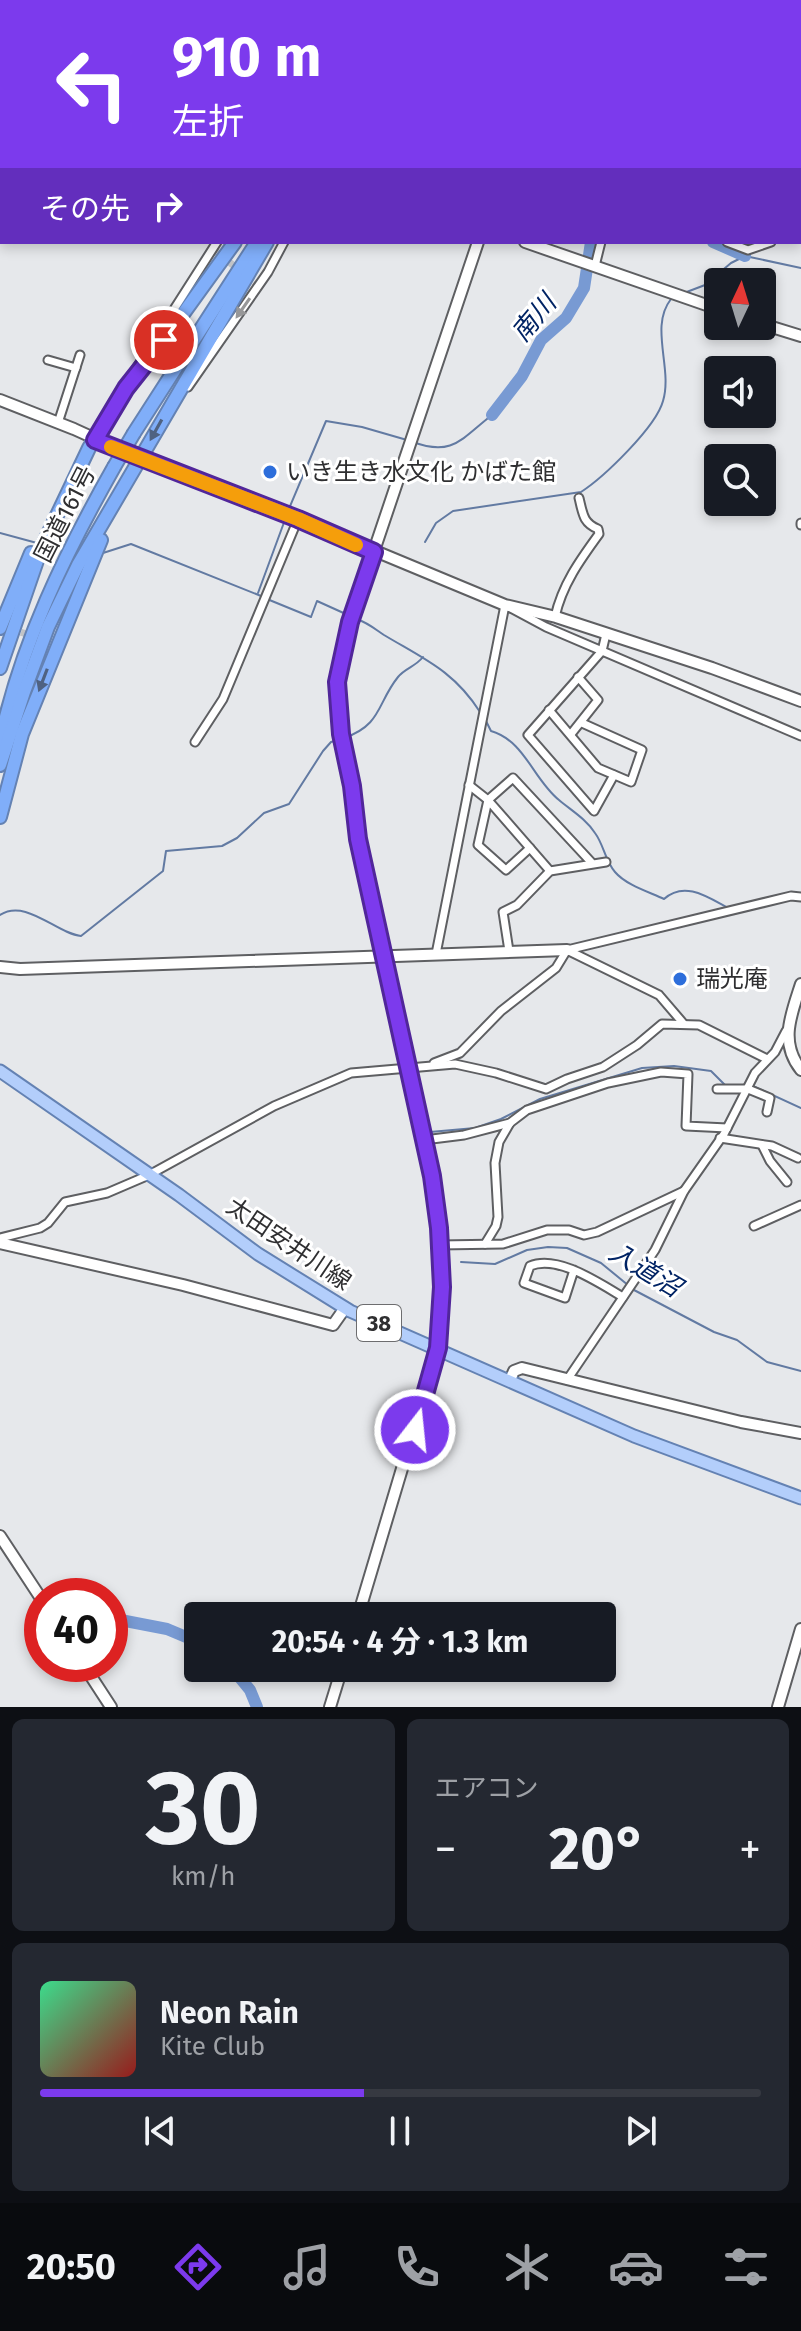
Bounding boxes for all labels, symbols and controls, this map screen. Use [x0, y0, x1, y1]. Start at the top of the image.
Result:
text: 910 m [172, 24, 322, 91]
icon: left [40, 32, 144, 136]
text: 左折 [172, 100, 244, 144]
icon: right [146, 184, 190, 228]
text: その先 [40, 191, 130, 227]
north arrow [704, 268, 776, 340]
map controls [704, 268, 776, 516]
water label: 南川 [505, 286, 565, 348]
one-way arrow [236, 298, 251, 319]
pin [130, 306, 198, 374]
icon: arrive [142, 318, 186, 362]
button: sound [704, 356, 776, 428]
one-way arrow [149, 418, 163, 441]
button: search [704, 444, 776, 516]
place label: いき生き水文化 かばた館 [286, 458, 556, 486]
street label: 国道161号 [29, 461, 101, 567]
marker: いき生き水文化 かばた館 [261, 463, 279, 481]
one-way arrow [36, 668, 49, 692]
place label: 瑞光庵 [696, 965, 768, 993]
marker: 瑞光庵 [671, 970, 689, 988]
street label: 太田安井川線 [221, 1192, 357, 1296]
water label: 入道沼 [604, 1237, 690, 1305]
road number: 38 [357, 1305, 401, 1341]
position arrow [373, 1388, 457, 1472]
speed limit sign: 40 [24, 1578, 128, 1682]
text: 20:54 · 4 分 · 1.3 km [272, 1624, 528, 1660]
text: 30 [146, 1746, 261, 1871]
text: エアコン [435, 1773, 539, 1804]
text: 20° [549, 1813, 646, 1885]
text: − [435, 1823, 457, 1876]
text: + [739, 1823, 761, 1876]
text: km/h [171, 1861, 235, 1892]
text: Neon Rain [160, 1995, 299, 2031]
text: Kite Club [160, 2031, 265, 2062]
icon: previous [138, 2109, 182, 2153]
icon: pause [378, 2109, 422, 2153]
icon: next [619, 2109, 663, 2153]
icon: directions [170, 2239, 226, 2295]
icon: music [279, 2239, 335, 2295]
icon: phone [389, 2239, 445, 2295]
icon: climate [499, 2239, 555, 2295]
icon: car [608, 2239, 664, 2295]
icon: filters [718, 2239, 774, 2295]
text: 20:50 [27, 2245, 116, 2289]

